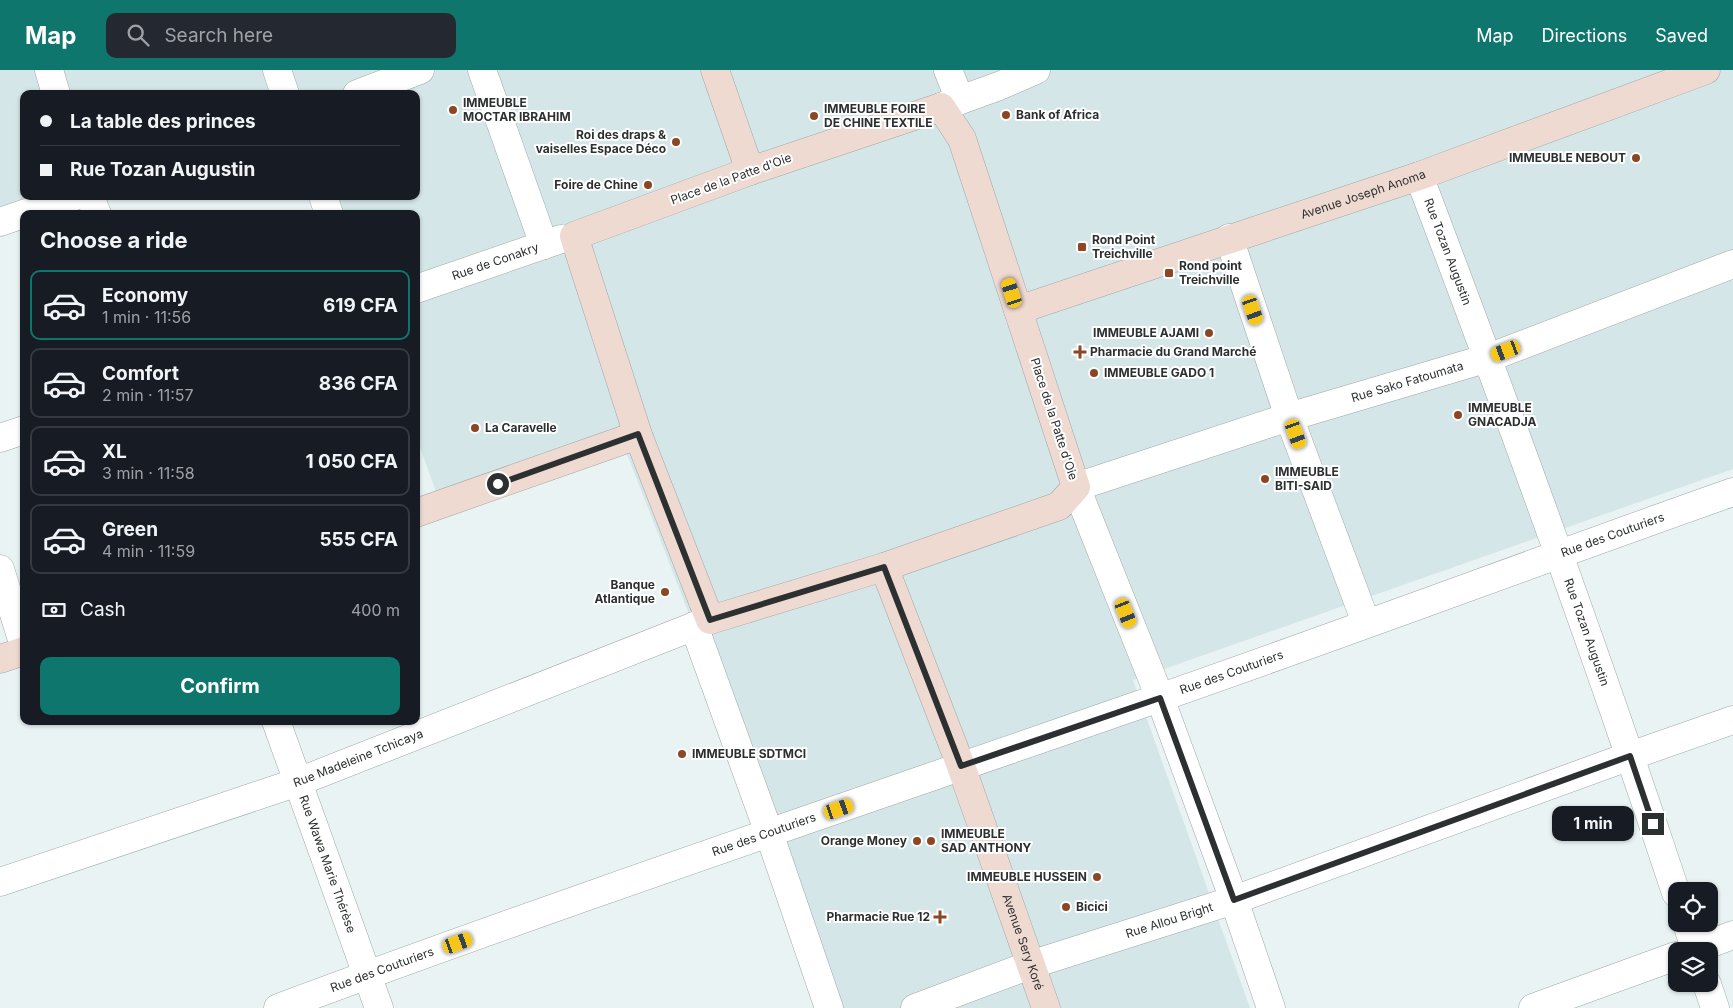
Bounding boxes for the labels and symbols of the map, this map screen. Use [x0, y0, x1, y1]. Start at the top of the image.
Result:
place label: IMMEUBLE MOCTAR IBRAHIM [463, 95, 571, 124]
place label: IMMEUBLE FOIRE DE CHINE TEXTILE [824, 101, 932, 130]
marker: IMMEUBLE MOCTAR IBRAHIM [447, 104, 459, 116]
place label: Bank of Africa [1016, 107, 1099, 122]
marker: Bank of Africa [1000, 109, 1012, 121]
marker: IMMEUBLE FOIRE DE CHINE TEXTILE [808, 110, 820, 122]
place label: Roi des draps & vaiselles Espace Déco [536, 127, 666, 156]
marker: Roi des draps & vaiselles Espace Déco [670, 136, 682, 148]
street label: Place de la Patte d'Oie [668, 150, 793, 207]
place label: IMMEUBLE NEBOUT [1509, 150, 1626, 165]
marker: IMMEUBLE NEBOUT [1630, 152, 1642, 164]
street label: Avenue Joseph Anoma [1299, 166, 1428, 222]
place label: Foire de Chine [554, 177, 638, 192]
marker: Foire de Chine [642, 179, 654, 191]
street label: Rue Tozan Augustin [1421, 196, 1475, 307]
place label: Rond Point Treichville [1092, 232, 1156, 261]
street label: Rue de Conakry [450, 239, 541, 283]
marker: Rond Point Treichville [1076, 241, 1088, 253]
place label: Rond point Treichville [1179, 258, 1243, 287]
marker: Rond point Treichville [1163, 267, 1175, 279]
car [1000, 276, 1023, 310]
car [1241, 293, 1264, 327]
place label: IMMEUBLE AJAMI [1093, 325, 1199, 340]
marker: IMMEUBLE AJAMI [1203, 327, 1215, 339]
car [1489, 339, 1522, 363]
place label: Pharmacie du Grand Marché [1090, 344, 1256, 359]
marker: Pharmacie du Grand Marché [1074, 346, 1086, 358]
street label: Place de la Patte d'Oie [1028, 356, 1081, 482]
street label: Rue Sako Fatoumata [1349, 358, 1465, 405]
place label: IMMEUBLE GADO 1 [1104, 365, 1214, 380]
marker: IMMEUBLE GADO 1 [1088, 367, 1100, 379]
place label: IMMEUBLE GNACADJA [1468, 400, 1537, 429]
marker: IMMEUBLE GNACADJA [1452, 409, 1464, 421]
car [1283, 417, 1308, 451]
place label: La Caravelle [485, 420, 557, 435]
marker: La Caravelle [469, 422, 481, 434]
place label: IMMEUBLE BITI-SAID [1275, 464, 1339, 493]
route start [487, 473, 509, 495]
marker: IMMEUBLE BITI-SAID [1259, 473, 1271, 485]
street label: Rue des Couturiers [1559, 509, 1666, 560]
street label: Rue Tozan Augustin [1561, 576, 1613, 688]
place label: Banque Atlantique [594, 577, 655, 606]
marker: Banque Atlantique [659, 586, 671, 598]
car [1113, 596, 1138, 630]
street label: Rue des Couturiers [1178, 647, 1285, 697]
street label: Rue Madeleine Tchicaya [291, 726, 425, 790]
place label: IMMEUBLE SDTMCI [692, 746, 806, 761]
marker: IMMEUBLE SDTMCI [676, 748, 688, 760]
street label: Rue Wawa Marie Thérèse [296, 793, 359, 935]
car [822, 797, 855, 821]
callout: 1 min [1553, 806, 1636, 842]
street label: Rue des Couturiers [710, 809, 818, 859]
route end [1642, 813, 1664, 835]
place label: IMMEUBLE SAD ANTHONY [941, 826, 1032, 855]
place label: Orange Money [821, 833, 908, 848]
marker: Orange Money [911, 835, 923, 847]
marker: IMMEUBLE SAD ANTHONY [925, 835, 937, 847]
place label: IMMEUBLE HUSSEIN [967, 869, 1087, 884]
marker: IMMEUBLE HUSSEIN [1091, 871, 1103, 883]
street label: Avenue Sery Koré [999, 892, 1047, 992]
place label: Bicici [1076, 899, 1108, 914]
street label: Rue Allou Bright [1124, 899, 1215, 941]
marker: Bicici [1060, 901, 1072, 913]
place label: Pharmacie Rue 12 [827, 909, 930, 924]
marker: Pharmacie Rue 12 [934, 911, 946, 923]
car [441, 931, 474, 955]
street label: Rue des Couturiers [328, 944, 436, 995]

